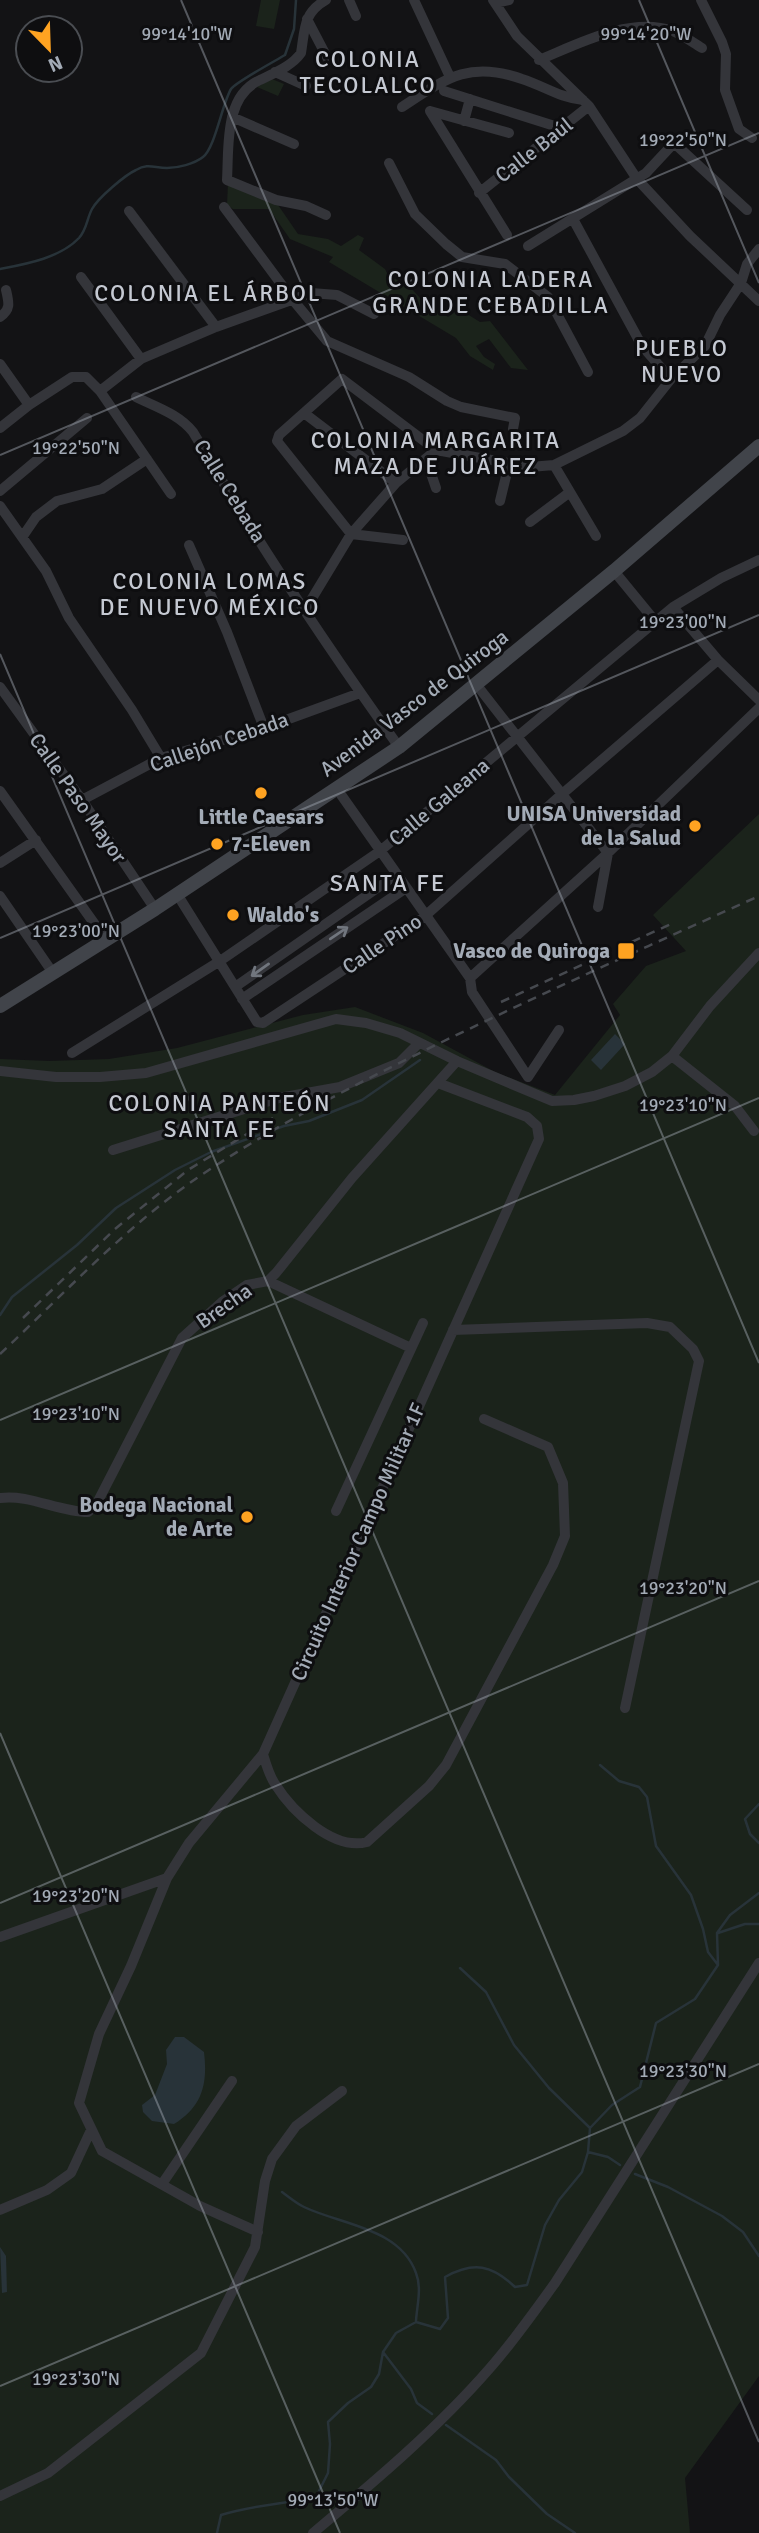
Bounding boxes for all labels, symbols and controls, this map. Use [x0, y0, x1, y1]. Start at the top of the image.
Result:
north arrow [14, 14, 84, 84]
text: 99°14'10"W [142, 23, 232, 45]
text: 99°14'20"W [601, 23, 691, 45]
district label: COLONIA TECOLALCO [299, 45, 437, 100]
text: N [44, 50, 66, 77]
street label: Calle Baúl [490, 112, 578, 188]
text: 19°22'50"N [639, 129, 727, 151]
district label: COLONIA LADERA GRANDE CEBADILLA [372, 265, 610, 320]
district label: COLONIA EL ÁRBOL [94, 279, 322, 308]
district label: PUEBLO NUEVO [635, 334, 729, 389]
district label: COLONIA MARGARITA MAZA DE JUÁREZ [311, 426, 561, 481]
street label: Calle Cebada [188, 435, 272, 547]
text: 19°22'50"N [32, 437, 120, 459]
district label: COLONIA LOMAS DE NUEVO MÉXICO [100, 567, 320, 622]
text: 19°23'00"N [639, 611, 727, 633]
street label: Avenida Vasco de Quiroga [315, 624, 513, 782]
street label: Callejón Cebada [146, 706, 292, 778]
street label: Calle Paso Mayor [24, 728, 133, 868]
street label: Calle Galeana [383, 752, 495, 852]
marker: Little Caesars [253, 785, 269, 801]
place label: UNISA Universidad de la Salud [507, 801, 681, 851]
place label: Little Caesars [198, 804, 324, 830]
marker: UNISA Universidad de la Salud [687, 818, 703, 834]
place label: 7-Eleven [231, 831, 311, 857]
marker: 7-Eleven [209, 836, 225, 852]
district label: SANTA FE [330, 868, 446, 898]
place label: Waldo's [247, 902, 319, 928]
marker: Waldo's [225, 907, 241, 923]
street label: Calle Pino [337, 908, 427, 980]
text: 19°23'00"N [32, 920, 120, 942]
one-way arrow [329, 926, 348, 940]
place label: Vasco de Quiroga [453, 938, 610, 964]
marker: Vasco de Quiroga [616, 941, 636, 961]
one-way arrow [251, 963, 270, 977]
district label: COLONIA PANTEÓN SANTA FE [108, 1089, 332, 1144]
text: 19°23'10"N [639, 1094, 727, 1116]
street label: Brecha [191, 1278, 257, 1334]
street label: Circuito Interior Campo Militar 1F [285, 1399, 431, 1685]
text: 19°23'10"N [32, 1403, 120, 1425]
place label: Bodega Nacional de Arte [79, 1492, 233, 1542]
marker: Bodega Nacional de Arte [239, 1509, 255, 1525]
text: 19°23'20"N [639, 1577, 727, 1599]
text: 19°23'20"N [32, 1885, 120, 1907]
text: 19°23'30"N [639, 2060, 727, 2082]
text: 19°23'30"N [32, 2368, 120, 2390]
text: 99°13'50"W [288, 2489, 378, 2511]

